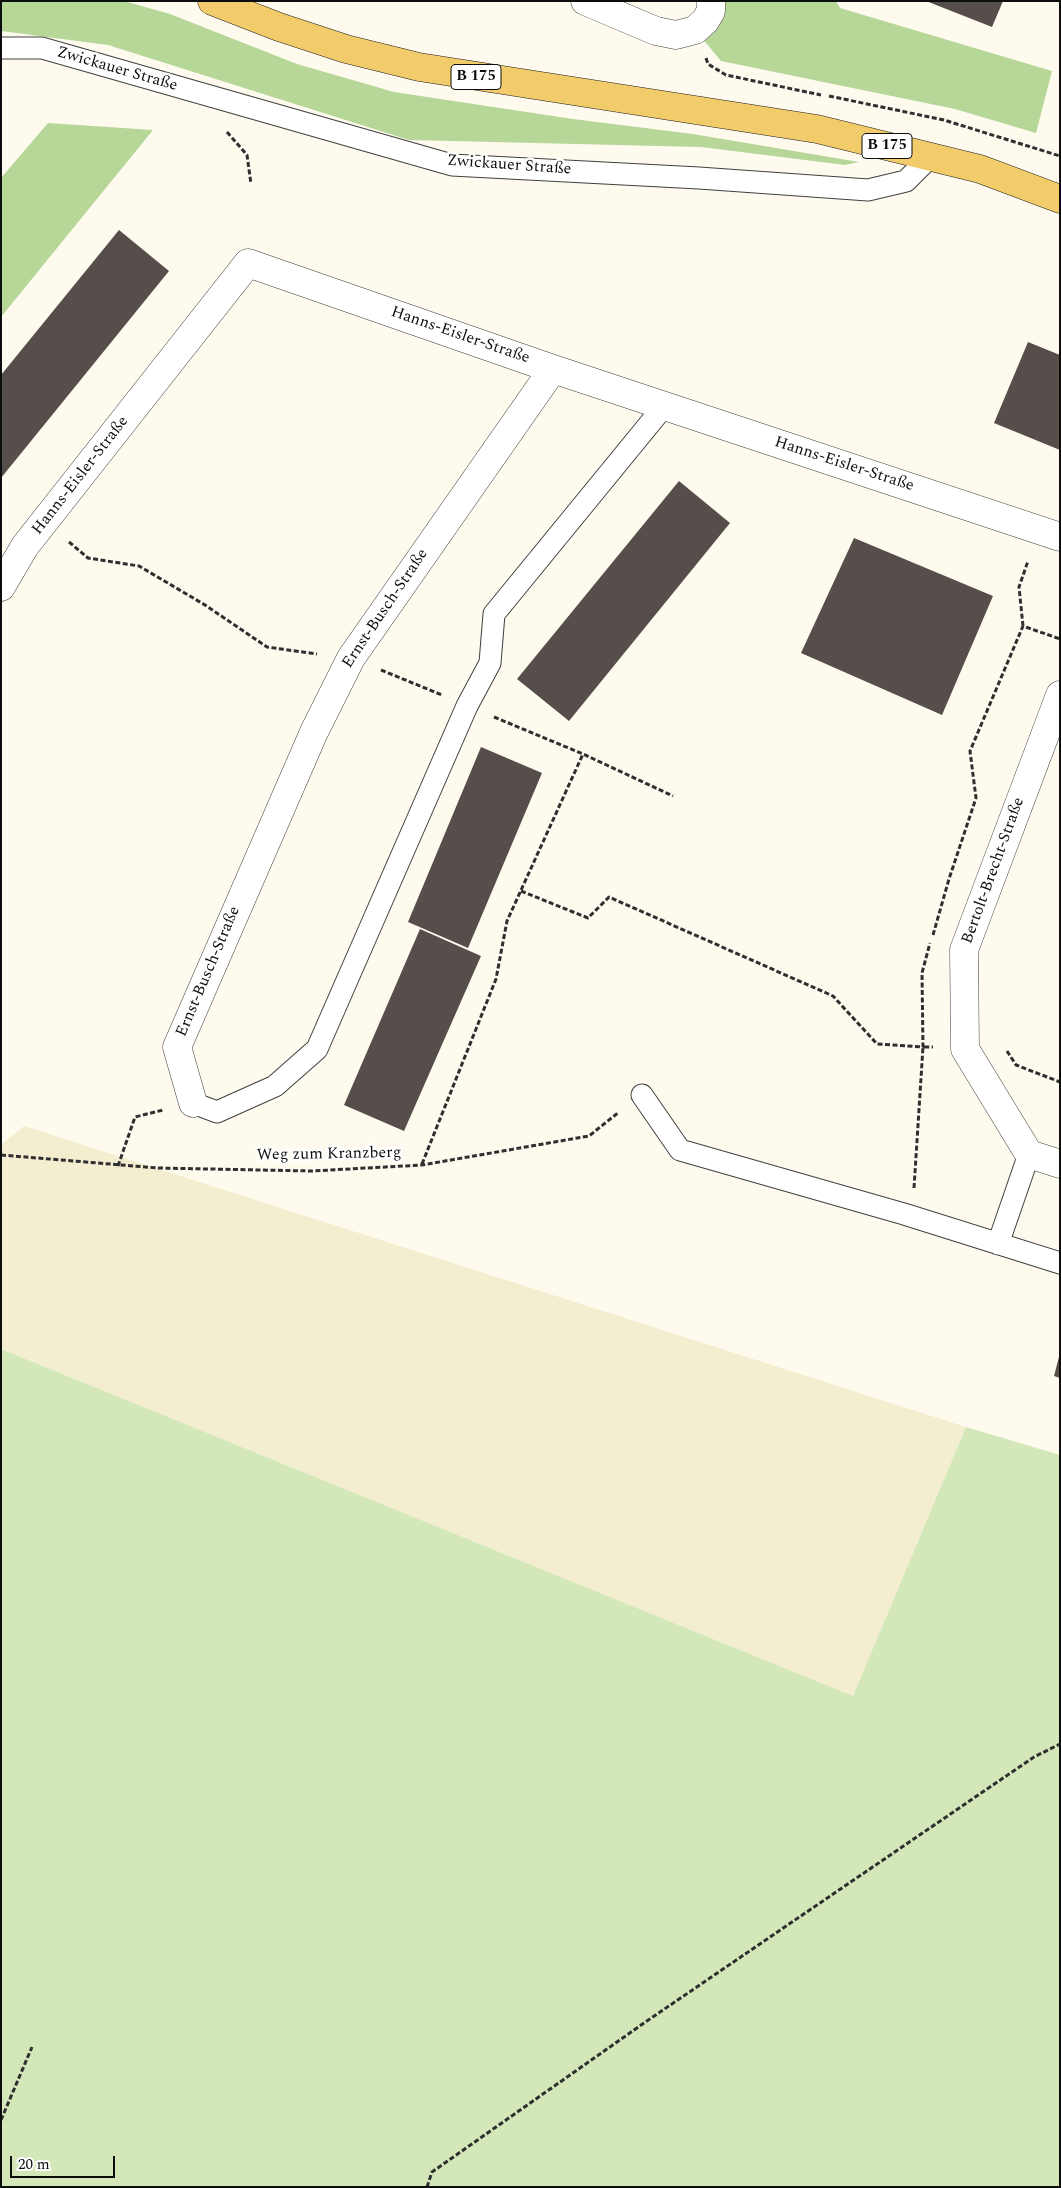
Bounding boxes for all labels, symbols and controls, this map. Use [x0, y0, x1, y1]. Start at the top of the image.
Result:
street label: Zwickauer Straße [55, 44, 179, 96]
road number: B 175 [451, 64, 501, 90]
road number: B 175 [862, 134, 912, 158]
street label: Zwickauer Straße [446, 152, 572, 180]
street label: Hanns-Eisler-Straße [388, 303, 532, 369]
street label: Hanns-Eisler-Straße [29, 413, 133, 539]
street label: Hanns-Eisler-Straße [772, 433, 916, 497]
street label: Ernst-Busch-Straße [339, 546, 433, 672]
street label: Bertolt-Brecht-Straße [959, 795, 1029, 947]
street label: Ernst-Busch-Straße [173, 904, 245, 1040]
street label: Weg zum Kranzberg [256, 1144, 402, 1166]
scale bar [12, 2146, 118, 2178]
text: 20 m [18, 2153, 50, 2176]

